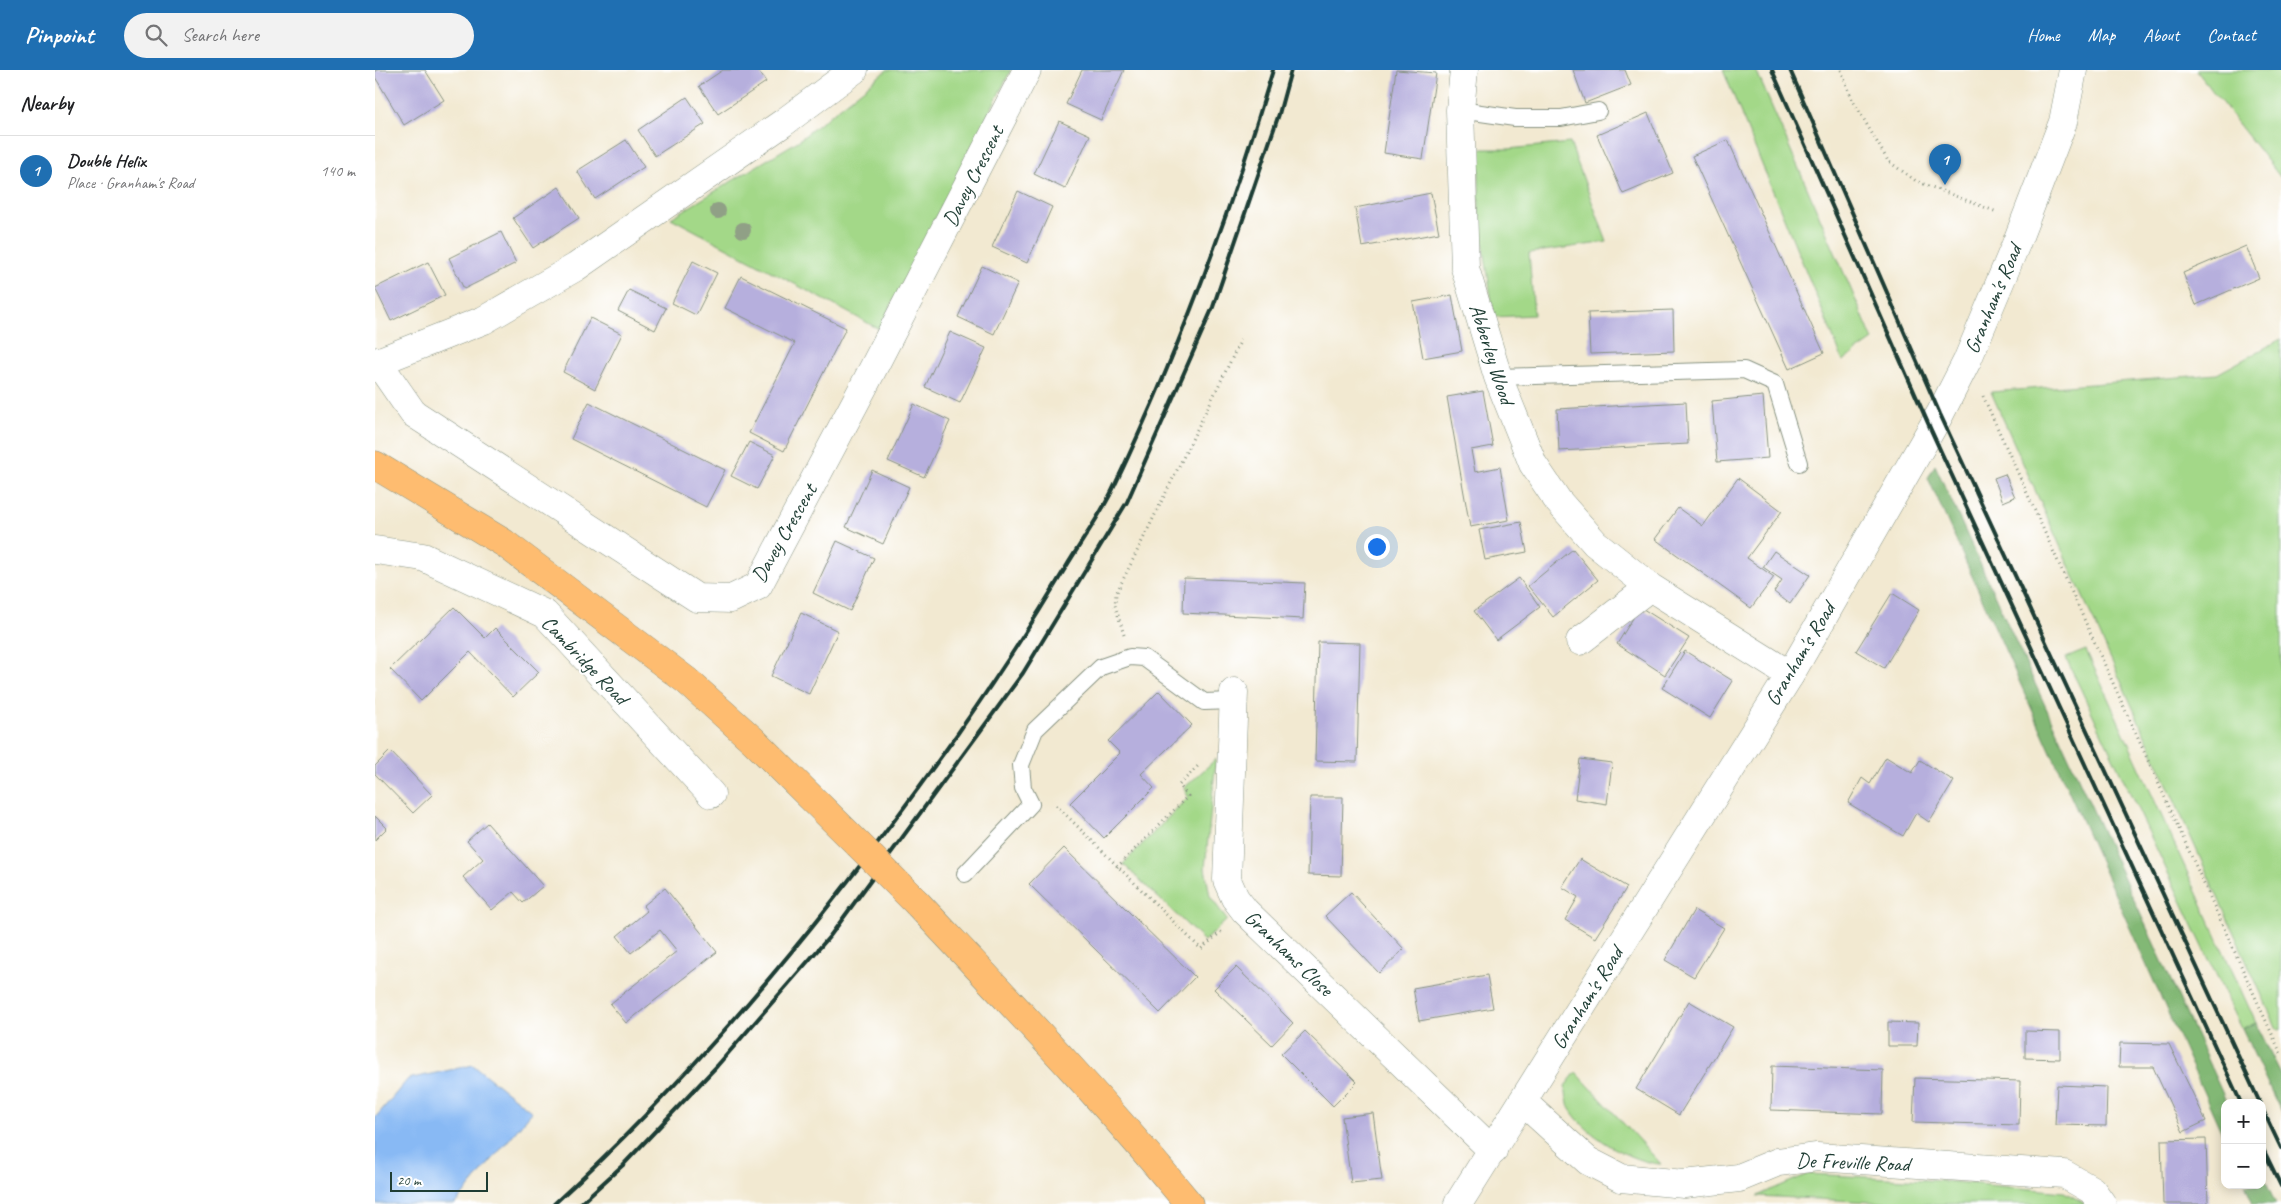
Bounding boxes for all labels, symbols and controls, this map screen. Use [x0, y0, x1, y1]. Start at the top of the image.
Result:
search box [124, 13, 474, 58]
text: Pinpoint [25, 20, 94, 50]
icon: search [142, 21, 170, 49]
text: Search here [182, 23, 259, 47]
text: Home [2027, 24, 2060, 46]
text: Map [2088, 24, 2115, 46]
text: About [2143, 24, 2179, 46]
text: Contact [2207, 24, 2256, 46]
text: Nearby [20, 90, 73, 116]
street label: Davey Crescent [937, 120, 1010, 231]
pin: 1 [1929, 144, 1961, 185]
text: Double Helix [67, 149, 146, 173]
text: 1 [32, 161, 40, 181]
text: 140 m [321, 161, 355, 181]
text: Place · Granham's Road [67, 173, 194, 193]
street label: Granham's Road [1958, 237, 2029, 357]
street label: Abberley Wood [1464, 301, 1521, 410]
street label: Davey Crescent [745, 477, 824, 587]
your location [1364, 534, 1390, 560]
street label: Granham's Road [1759, 594, 1843, 710]
street label: Cambridge Road [536, 610, 636, 712]
street label: Granhams Close [1239, 904, 1340, 1003]
street label: Granham's Road [1545, 939, 1631, 1054]
map controls [2221, 1099, 2266, 1189]
button: + [2221, 1099, 2266, 1144]
button: − [2221, 1144, 2266, 1189]
street label: De Freville Road [1796, 1147, 1914, 1177]
scale bar [390, 1169, 487, 1192]
text: 20 m [397, 1172, 421, 1189]

